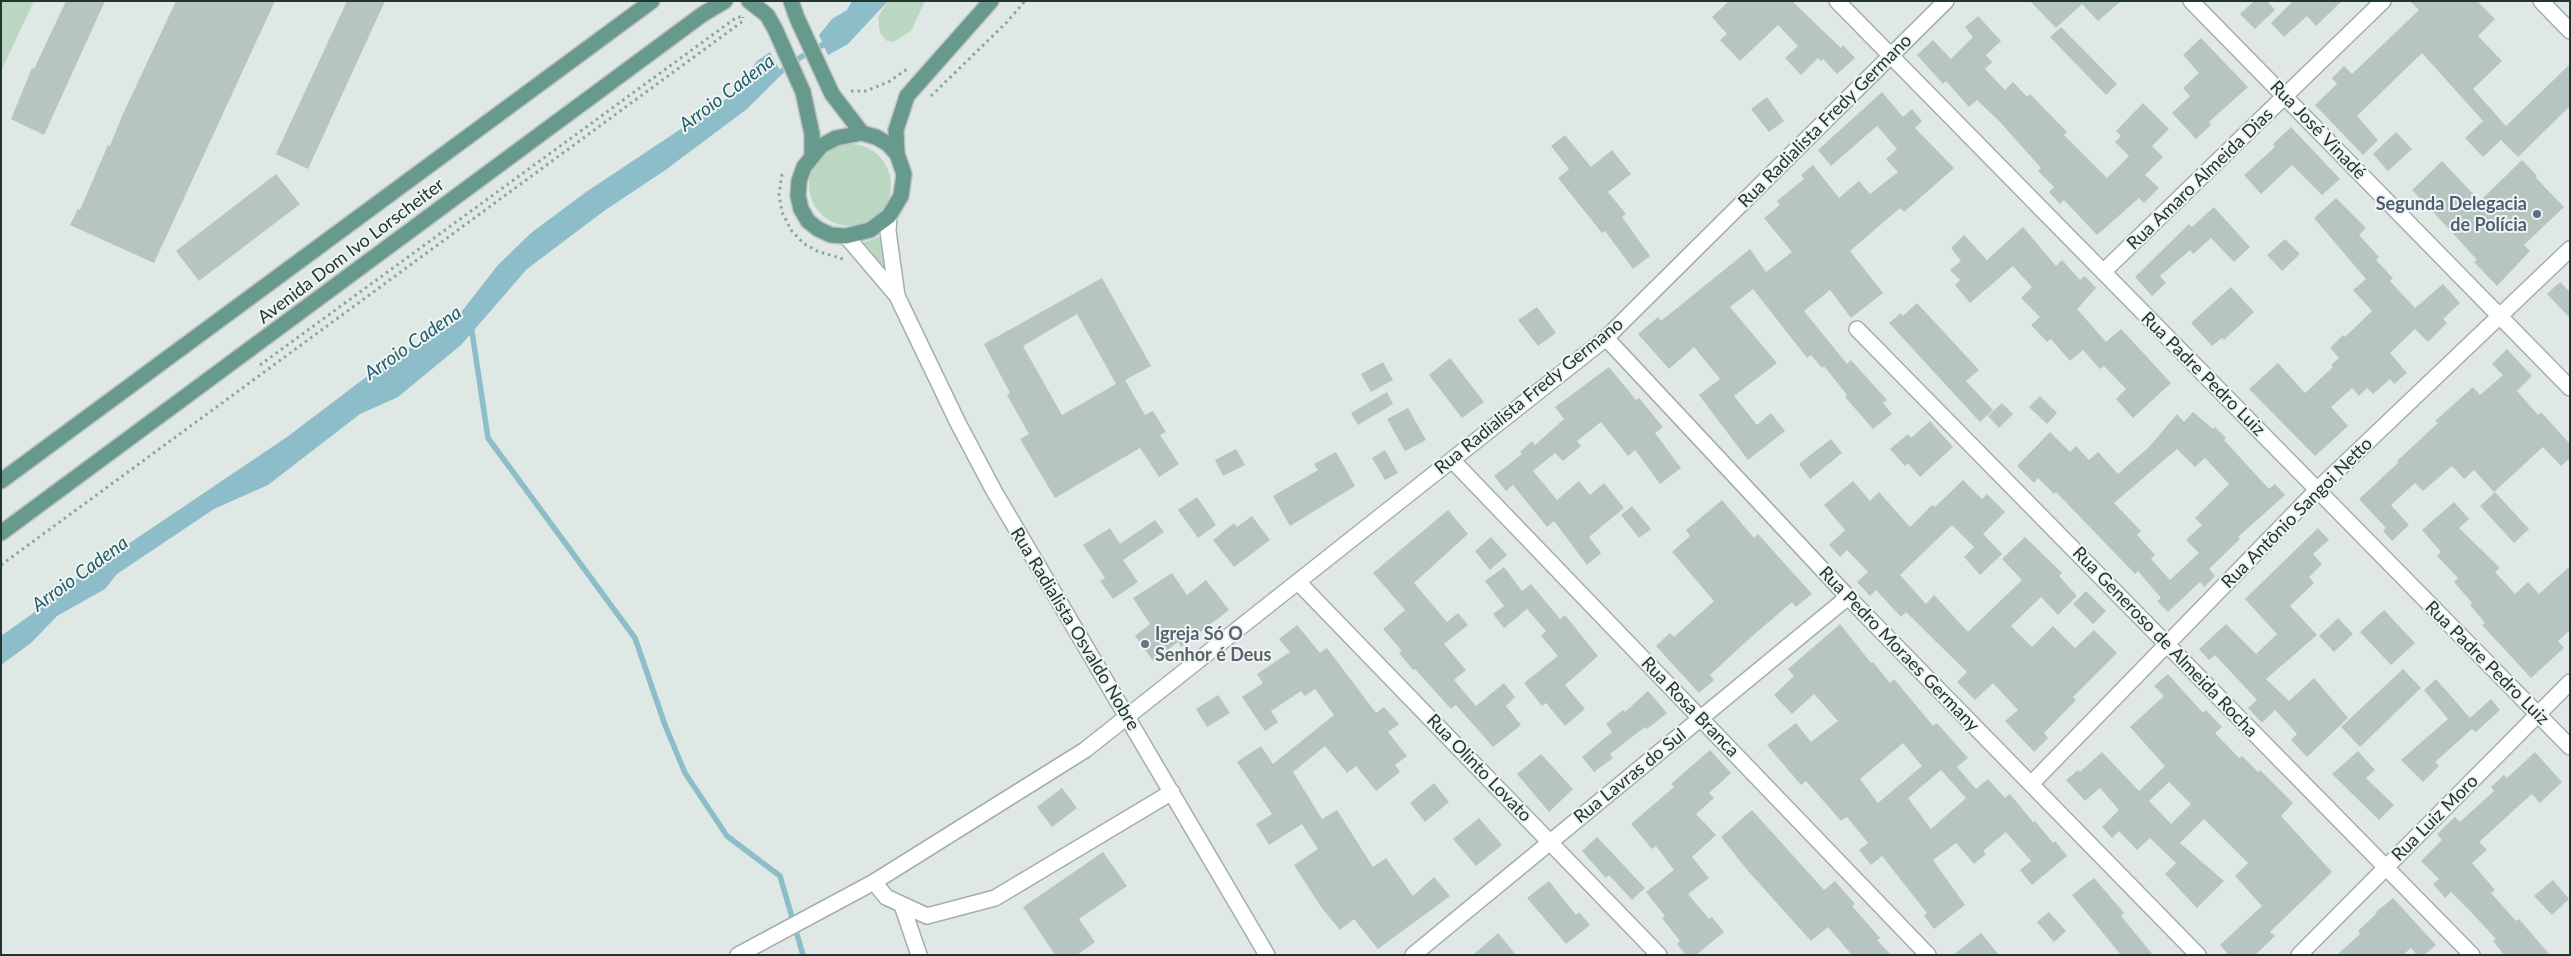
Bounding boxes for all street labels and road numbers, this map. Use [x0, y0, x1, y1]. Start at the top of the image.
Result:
street label: Rua Radialista Fredy Germano [1734, 30, 1916, 212]
street label: Rua José Vinadé [2265, 76, 2371, 184]
street label: Rua Amaro Almeida Dias [2122, 104, 2278, 254]
street label: Avenida Dom Ivo Lorscheiter [254, 174, 448, 328]
street label: Rua Padre Pedro Luiz [2137, 308, 2269, 440]
street label: Rua Radialista Fredy Germano [1430, 313, 1628, 479]
street label: Rua Antônio Sangoi Netto [2217, 433, 2377, 593]
street label: Rua Radialista Osvaldo Nobre [1006, 524, 1144, 734]
street label: Rua Generoso de Almeida Rocha [2068, 542, 2262, 742]
street label: Rua Pedro Moraes Germany [1814, 562, 1984, 736]
street label: Rua Padre Pedro Luiz [2421, 597, 2553, 729]
street label: Rua Rosa Branca [1637, 652, 1743, 762]
street label: Rua Olinto Lovato [1422, 710, 1536, 826]
street label: Rua Lavras do Sul [1569, 724, 1691, 828]
street label: Rua Luiz Moro [2387, 770, 2483, 866]

